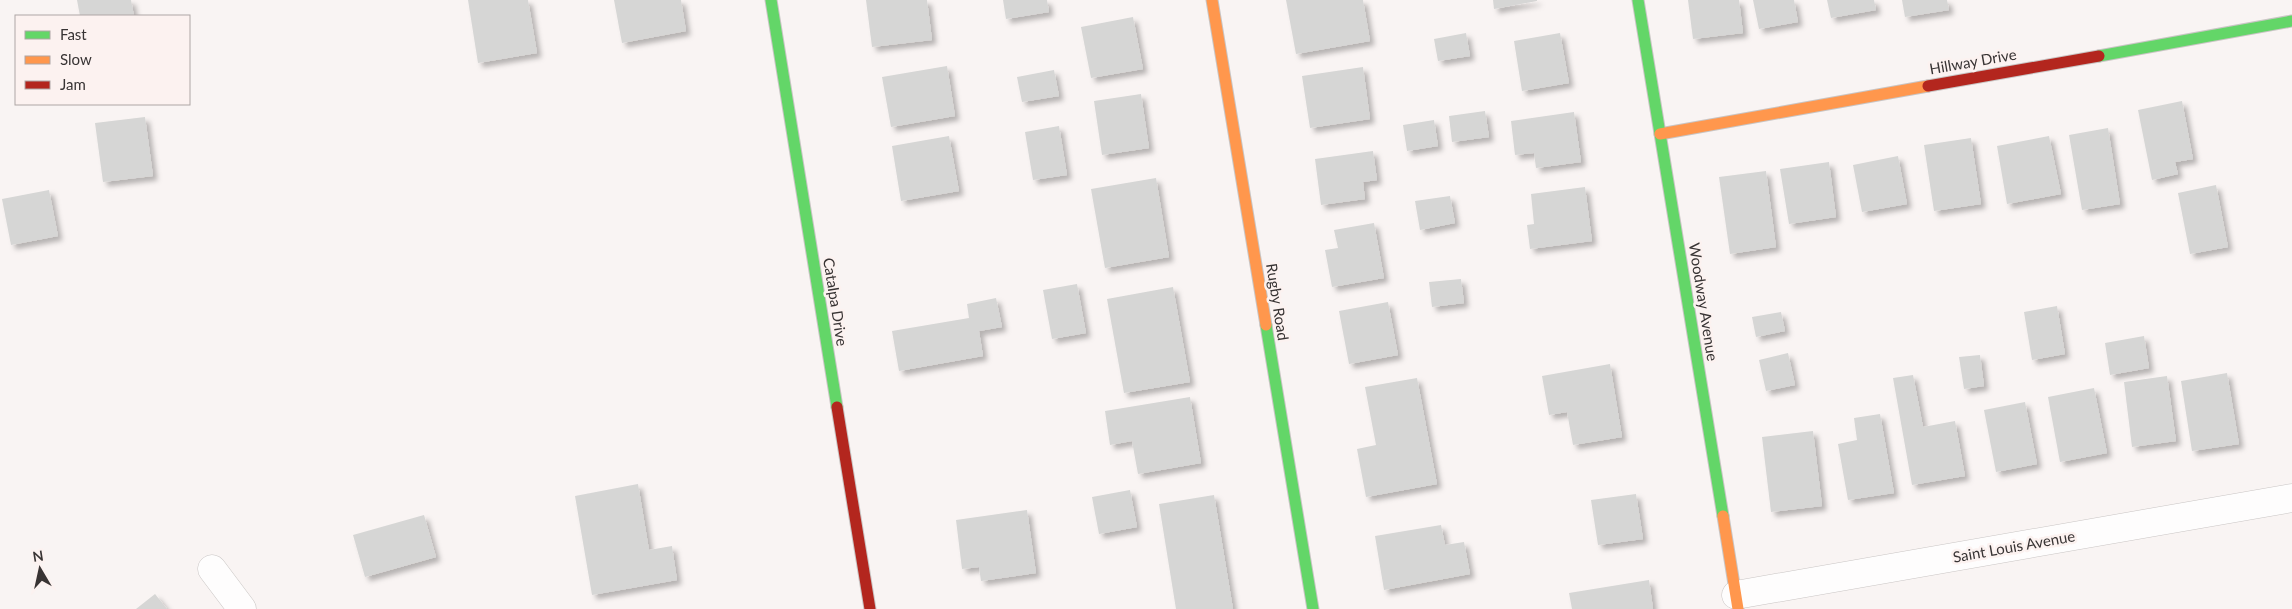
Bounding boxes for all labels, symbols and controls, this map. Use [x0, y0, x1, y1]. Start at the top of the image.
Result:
legend [15, 15, 190, 105]
text: Fast [60, 25, 87, 43]
street label: Hillway Drive [1928, 45, 2018, 78]
text: Slow [60, 50, 92, 68]
text: Jam [60, 75, 86, 93]
street label: Woodway Avenue [1686, 241, 1722, 362]
street label: Catalpa Drive [820, 256, 852, 347]
street label: Rugby Road [1263, 262, 1293, 342]
street label: Saint Louis Avenue [1951, 526, 2076, 566]
north arrow [15, 544, 65, 594]
text: N [31, 546, 45, 565]

